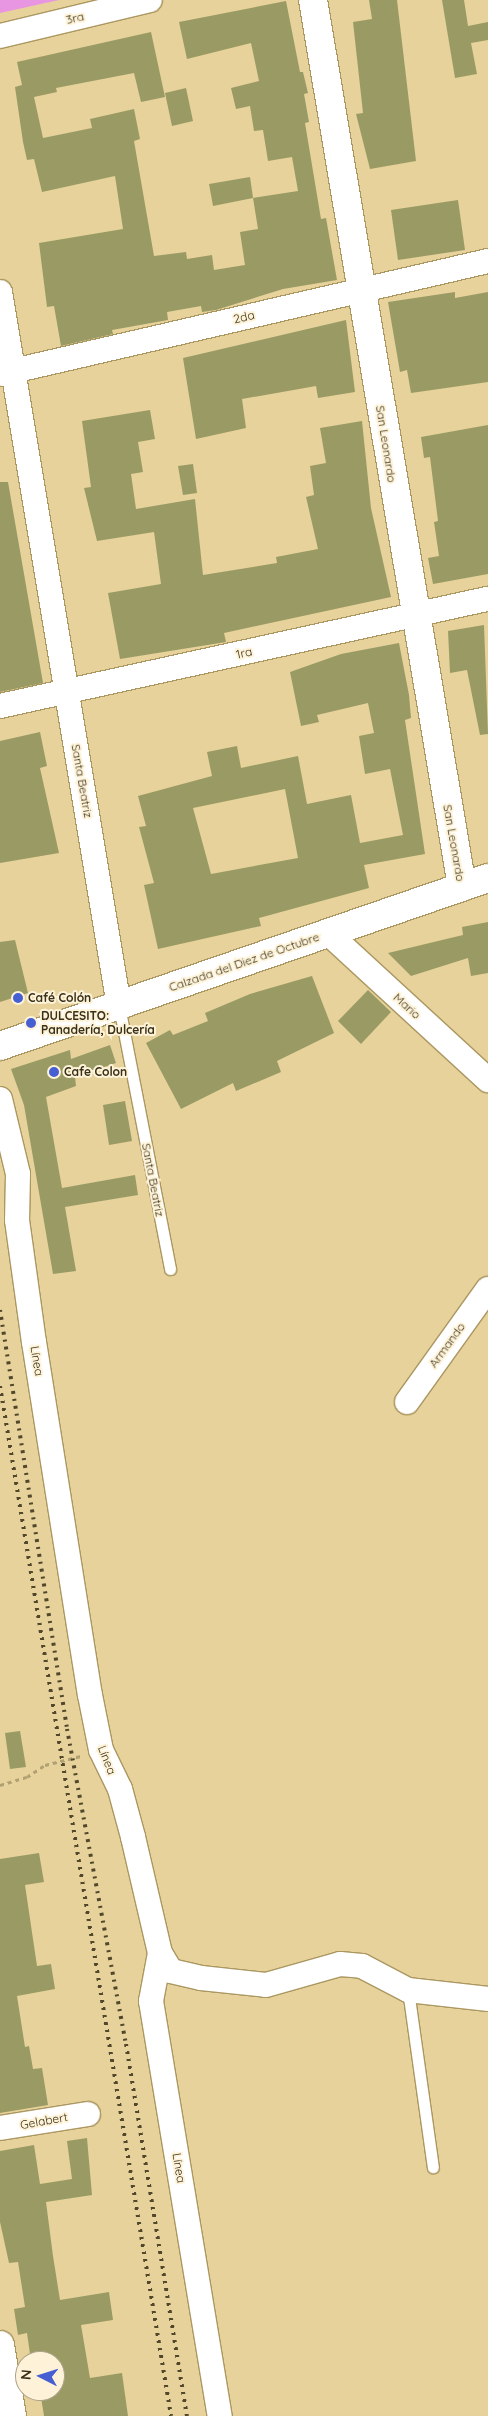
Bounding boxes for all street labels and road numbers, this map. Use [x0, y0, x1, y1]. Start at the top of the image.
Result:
street label: 3ra [65, 9, 85, 27]
street label: 2da [232, 308, 256, 326]
street label: San Leonardo [373, 404, 399, 484]
street label: 1ra [235, 644, 253, 662]
street label: Santa Beatriz [68, 743, 96, 819]
street label: San Leonardo [440, 803, 468, 883]
street label: Calzada del Diez de Octubre [167, 929, 321, 995]
street label: Mario [390, 990, 424, 1022]
street label: Santa Beatriz [139, 1142, 167, 1218]
street label: Armando [426, 1320, 468, 1370]
street label: Línea [28, 1345, 46, 1377]
street label: Línea [95, 1743, 119, 1777]
street label: Gelabert [19, 2110, 69, 2132]
street label: Línea [170, 2152, 188, 2184]

